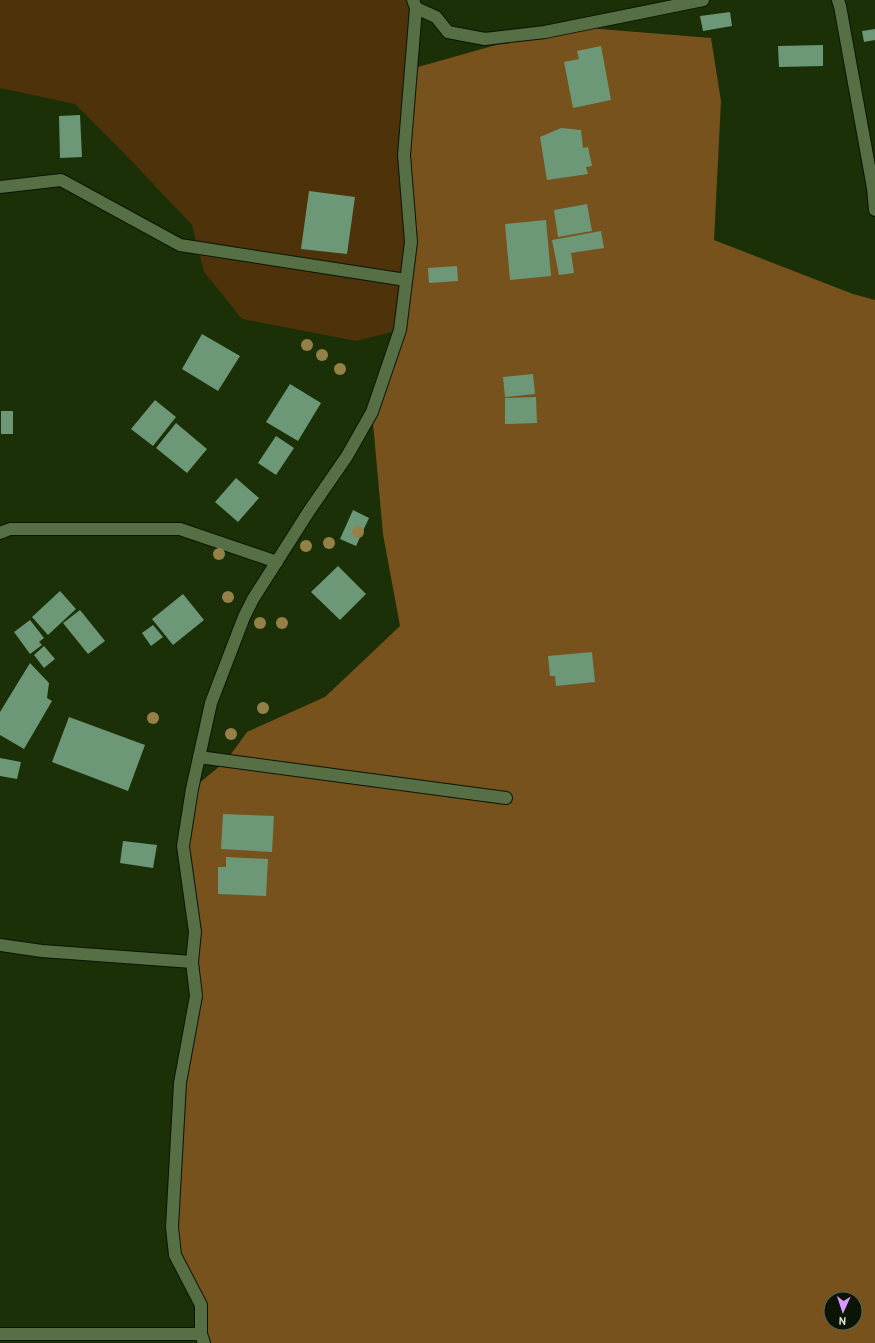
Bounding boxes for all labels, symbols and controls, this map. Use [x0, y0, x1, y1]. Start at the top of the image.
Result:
north arrow [823, 1291, 863, 1331]
text: N [838, 1314, 846, 1328]

